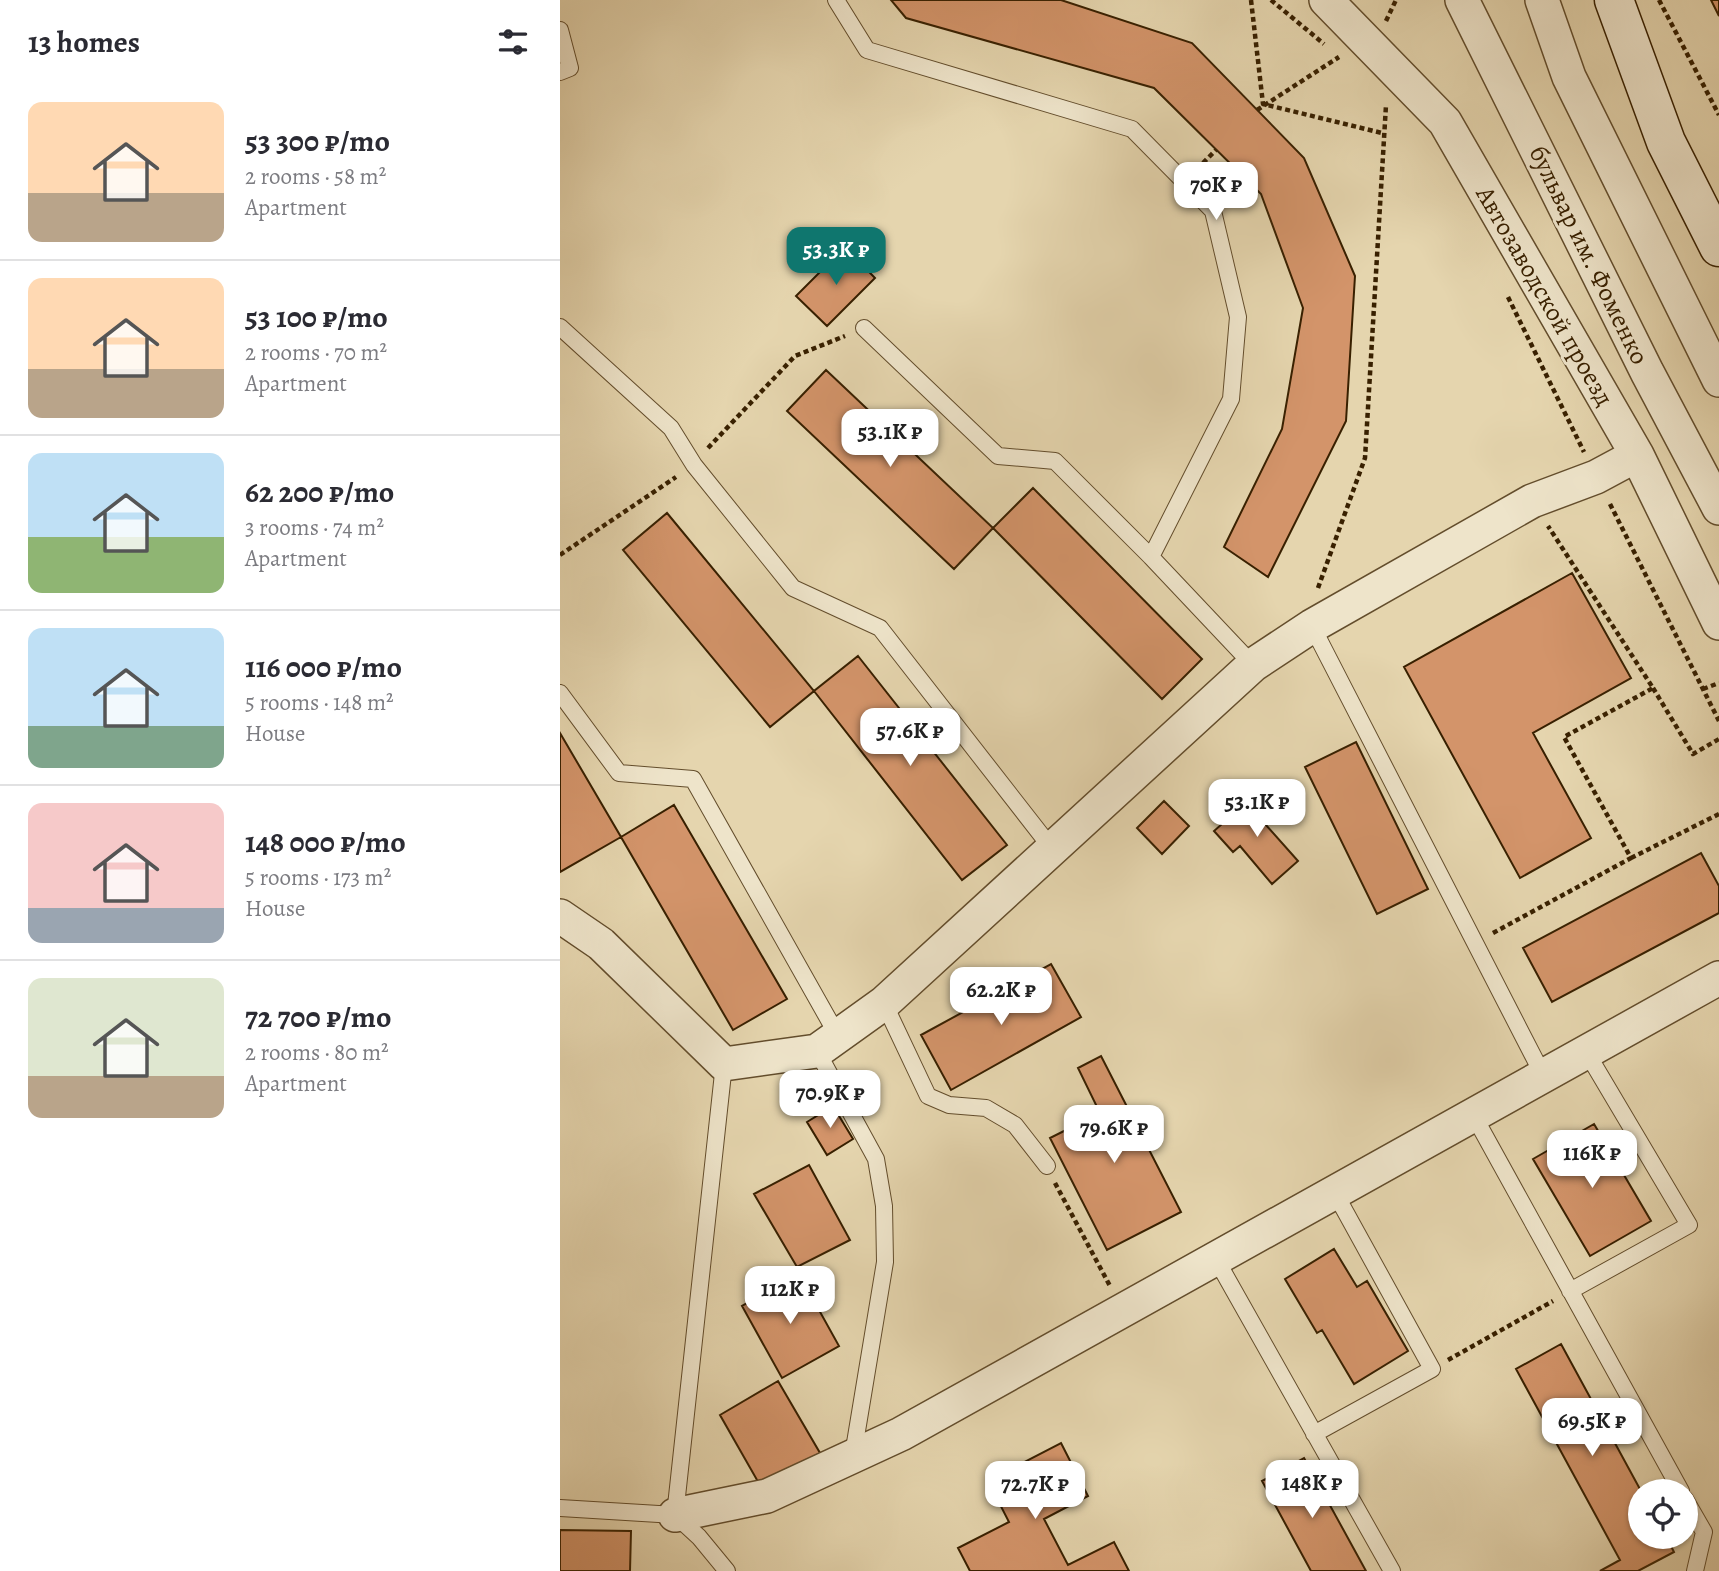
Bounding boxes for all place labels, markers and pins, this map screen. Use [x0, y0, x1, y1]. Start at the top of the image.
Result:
pin: 70K ₽ [1167, 162, 1265, 222]
pin: 53.3K ₽ [771, 228, 901, 287]
pin: 53.1K ₽ [825, 410, 955, 469]
pin: 57.6K ₽ [845, 708, 975, 768]
pin: 53.1K ₽ [1192, 780, 1322, 839]
pin: 62.2K ₽ [936, 968, 1066, 1027]
pin: 70.9K ₽ [765, 1070, 895, 1130]
pin: 79.6K ₽ [1049, 1106, 1179, 1165]
pin: 116K ₽ [1535, 1130, 1649, 1190]
pin: 112K ₽ [733, 1266, 847, 1326]
pin: 69.5K ₽ [1527, 1398, 1657, 1458]
pin: 148K ₽ [1255, 1460, 1369, 1520]
pin: 72.7K ₽ [970, 1462, 1100, 1521]

